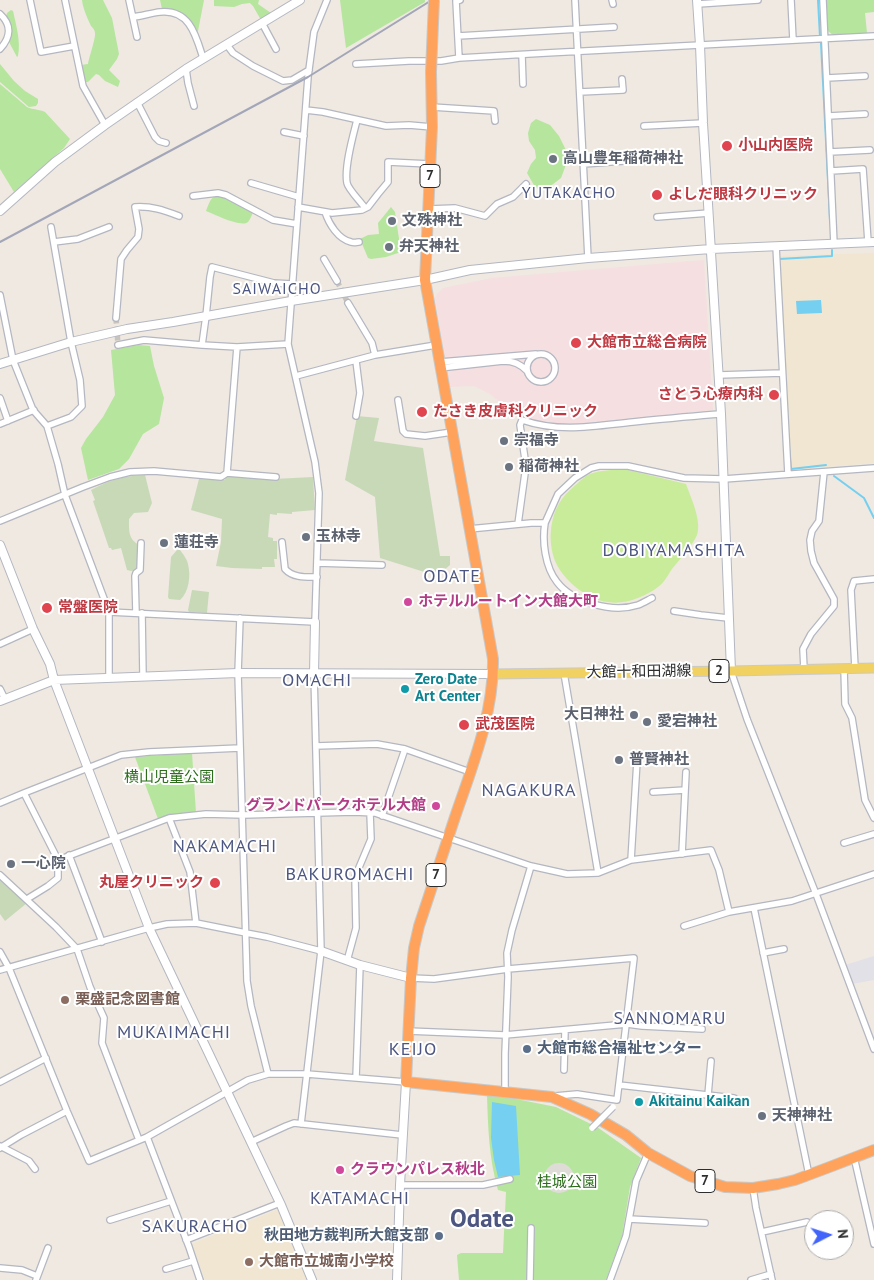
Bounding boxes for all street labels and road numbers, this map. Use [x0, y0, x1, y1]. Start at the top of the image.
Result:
road number: 7 [420, 165, 440, 188]
road number: 2 [709, 659, 729, 682]
street label: 大館十和田湖線 [586, 662, 692, 682]
road number: 7 [426, 864, 446, 886]
road number: 7 [695, 1170, 715, 1192]

